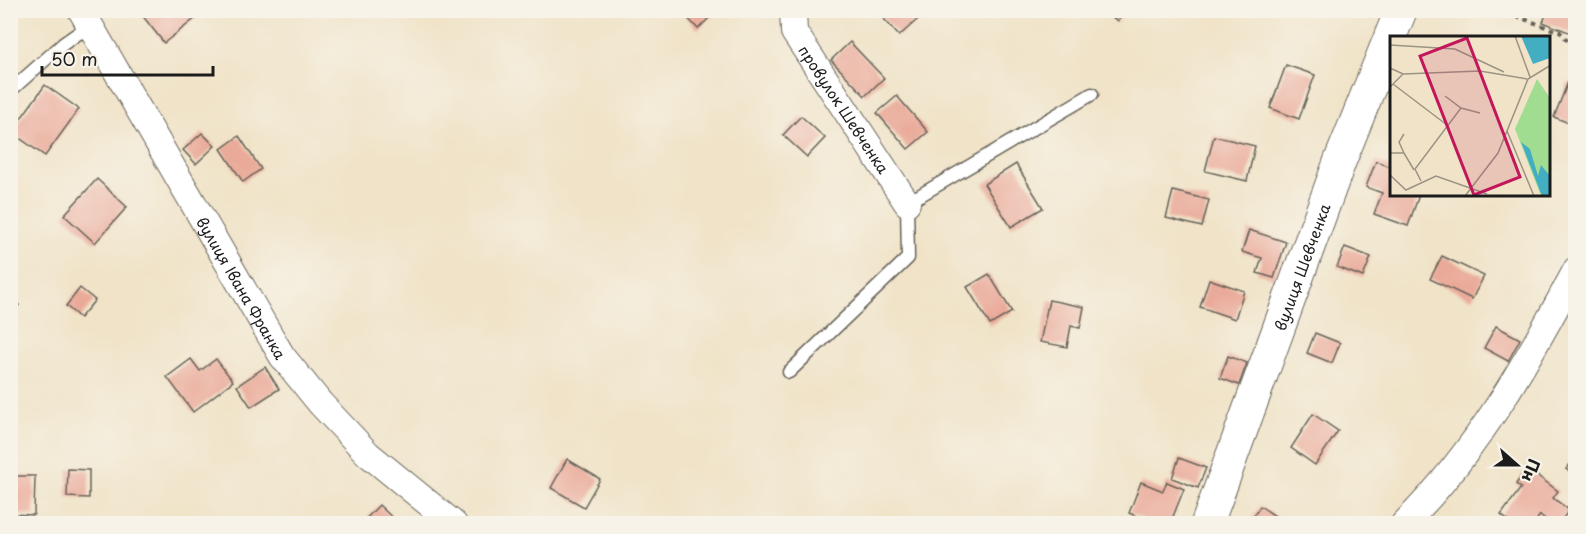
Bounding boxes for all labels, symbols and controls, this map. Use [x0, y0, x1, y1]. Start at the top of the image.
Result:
inset map [1390, 36, 1550, 196]
scale bar [42, 39, 213, 77]
street label: провулок Шевченка [794, 40, 896, 178]
text: 50 m [51, 45, 98, 72]
street label: вулиця Шевченка [1267, 199, 1335, 333]
street label: вулиця Івана Франка [192, 212, 293, 364]
north arrow [1487, 435, 1547, 495]
text: Пн [1517, 456, 1547, 486]

